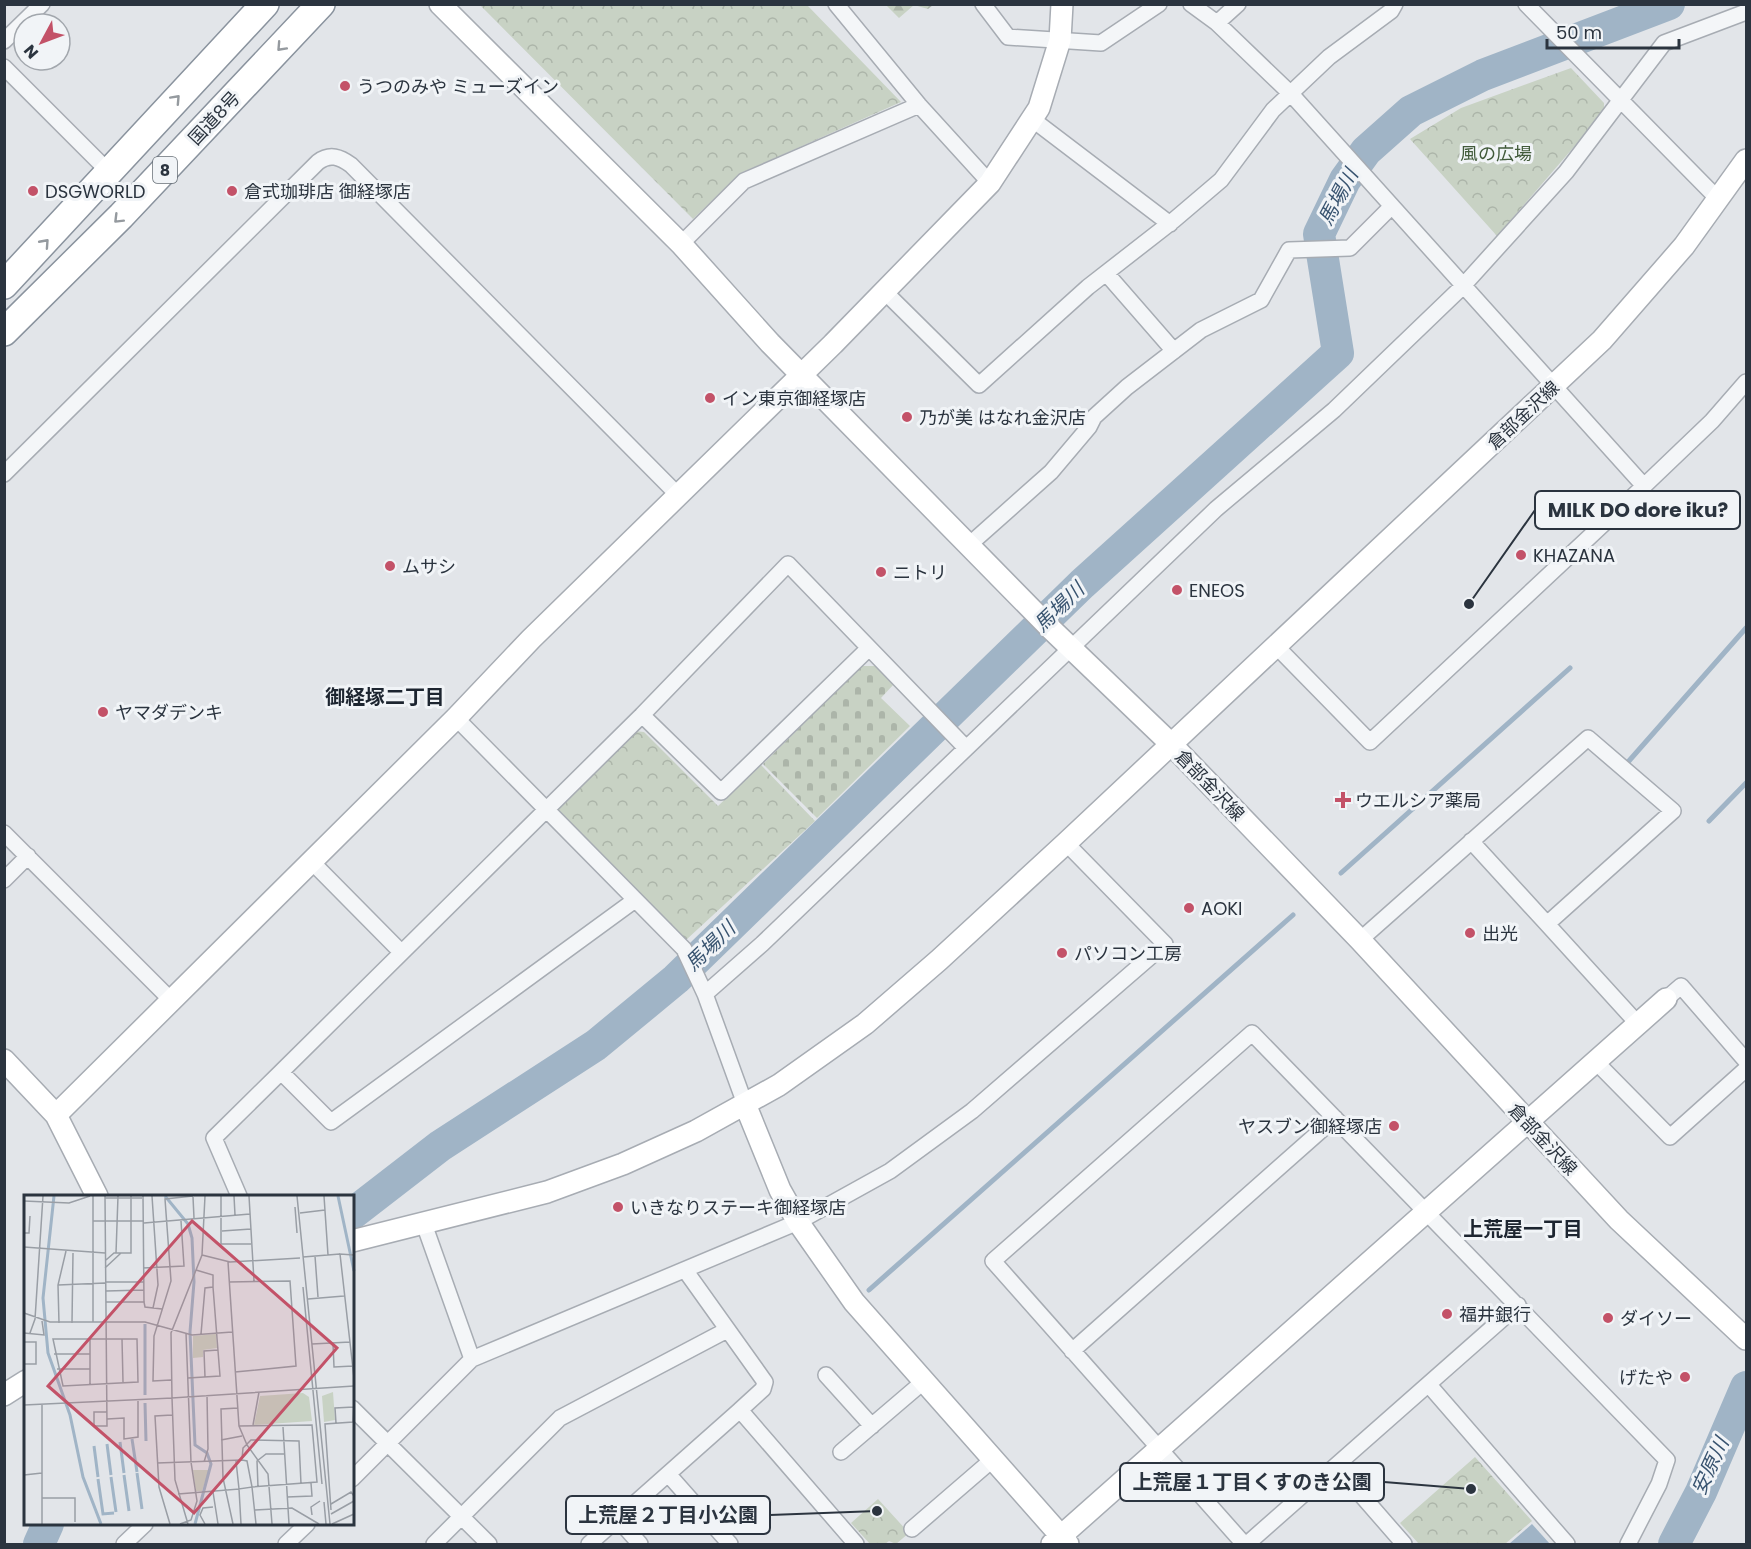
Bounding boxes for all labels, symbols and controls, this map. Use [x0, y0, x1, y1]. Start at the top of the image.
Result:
north arrow [12, 12, 72, 72]
scale bar [1547, 12, 1679, 50]
text: 50 m [1556, 20, 1602, 45]
text: N [18, 39, 44, 64]
one-way arrow [277, 40, 288, 51]
place label: うつのみや ミューズイン [357, 74, 559, 99]
marker: うつのみや ミューズイン [338, 79, 352, 93]
street label: 国道8号 [183, 86, 245, 150]
one-way arrow [169, 95, 180, 105]
park label: 風の広場 [1460, 141, 1532, 166]
road number: 8 [153, 157, 177, 183]
water label: 馬場川 [1312, 162, 1365, 230]
place label: DSGWORLD [45, 179, 145, 204]
place label: 倉式珈琲店 御経塚店 [244, 179, 411, 204]
marker: DSGWORLD [26, 184, 40, 198]
marker: 倉式珈琲店 御経塚店 [225, 184, 239, 198]
one-way arrow [114, 212, 125, 222]
one-way arrow [38, 239, 49, 249]
street label: 倉部金沢線 [1482, 375, 1564, 455]
place label: イン東京御経塚店 [722, 386, 866, 411]
marker: イン東京御経塚店 [703, 391, 717, 405]
place label: 乃が美 はなれ金沢店 [919, 405, 1086, 430]
marker: 乃が美 はなれ金沢店 [900, 410, 914, 424]
callout: MILK DO dore iku? [1535, 491, 1740, 529]
text: MILK DO dore iku? [1548, 496, 1728, 524]
place label: KHAZANA [1533, 543, 1615, 568]
marker: KHAZANA [1514, 548, 1528, 562]
place label: ムサシ [402, 554, 456, 579]
marker: ムサシ [383, 559, 397, 573]
place label: ニトリ [893, 560, 947, 585]
marker: ニトリ [874, 565, 888, 579]
water label: 馬場川 [1028, 575, 1092, 638]
place label: ENEOS [1189, 578, 1245, 603]
marker: ENEOS [1170, 583, 1184, 597]
district label: 御経塚二丁目 [325, 683, 445, 711]
place label: ヤマダデンキ [115, 700, 223, 725]
marker: ヤマダデンキ [96, 705, 110, 719]
street label: 倉部金沢線 [1170, 744, 1250, 826]
place label: ウエルシア薬局 [1355, 788, 1481, 813]
marker: ウエルシア薬局 [1336, 793, 1350, 807]
place label: AOKI [1201, 896, 1243, 921]
marker: AOKI [1182, 901, 1196, 915]
water label: 馬場川 [679, 914, 743, 977]
place label: 出光 [1482, 921, 1518, 946]
marker: 出光 [1463, 926, 1477, 940]
place label: パソコン工房 [1074, 941, 1182, 966]
marker: パソコン工房 [1055, 946, 1069, 960]
street label: 倉部金沢線 [1503, 1098, 1583, 1180]
place label: ヤスブン御経塚店 [1238, 1114, 1382, 1139]
marker: ヤスブン御経塚店 [1387, 1119, 1401, 1133]
inset map [24, 1195, 354, 1525]
place label: いきなりステーキ御経塚店 [630, 1195, 846, 1220]
marker: いきなりステーキ御経塚店 [611, 1200, 625, 1214]
district label: 上荒屋一丁目 [1463, 1215, 1583, 1243]
place label: 福井銀行 [1459, 1302, 1531, 1327]
place label: ダイソー [1620, 1306, 1692, 1331]
marker: 福井銀行 [1440, 1307, 1454, 1321]
marker: ダイソー [1601, 1311, 1615, 1325]
place label: げたや [1619, 1365, 1673, 1390]
marker: げたや [1678, 1370, 1692, 1384]
water label: 安原川 [1685, 1431, 1736, 1499]
callout: 上荒屋１丁目くすのき公園 [1120, 1463, 1384, 1501]
text: 上荒屋１丁目くすのき公園 [1132, 1468, 1372, 1496]
callout: 上荒屋２丁目小公園 [566, 1496, 770, 1534]
text: 上荒屋２丁目小公園 [578, 1501, 758, 1529]

